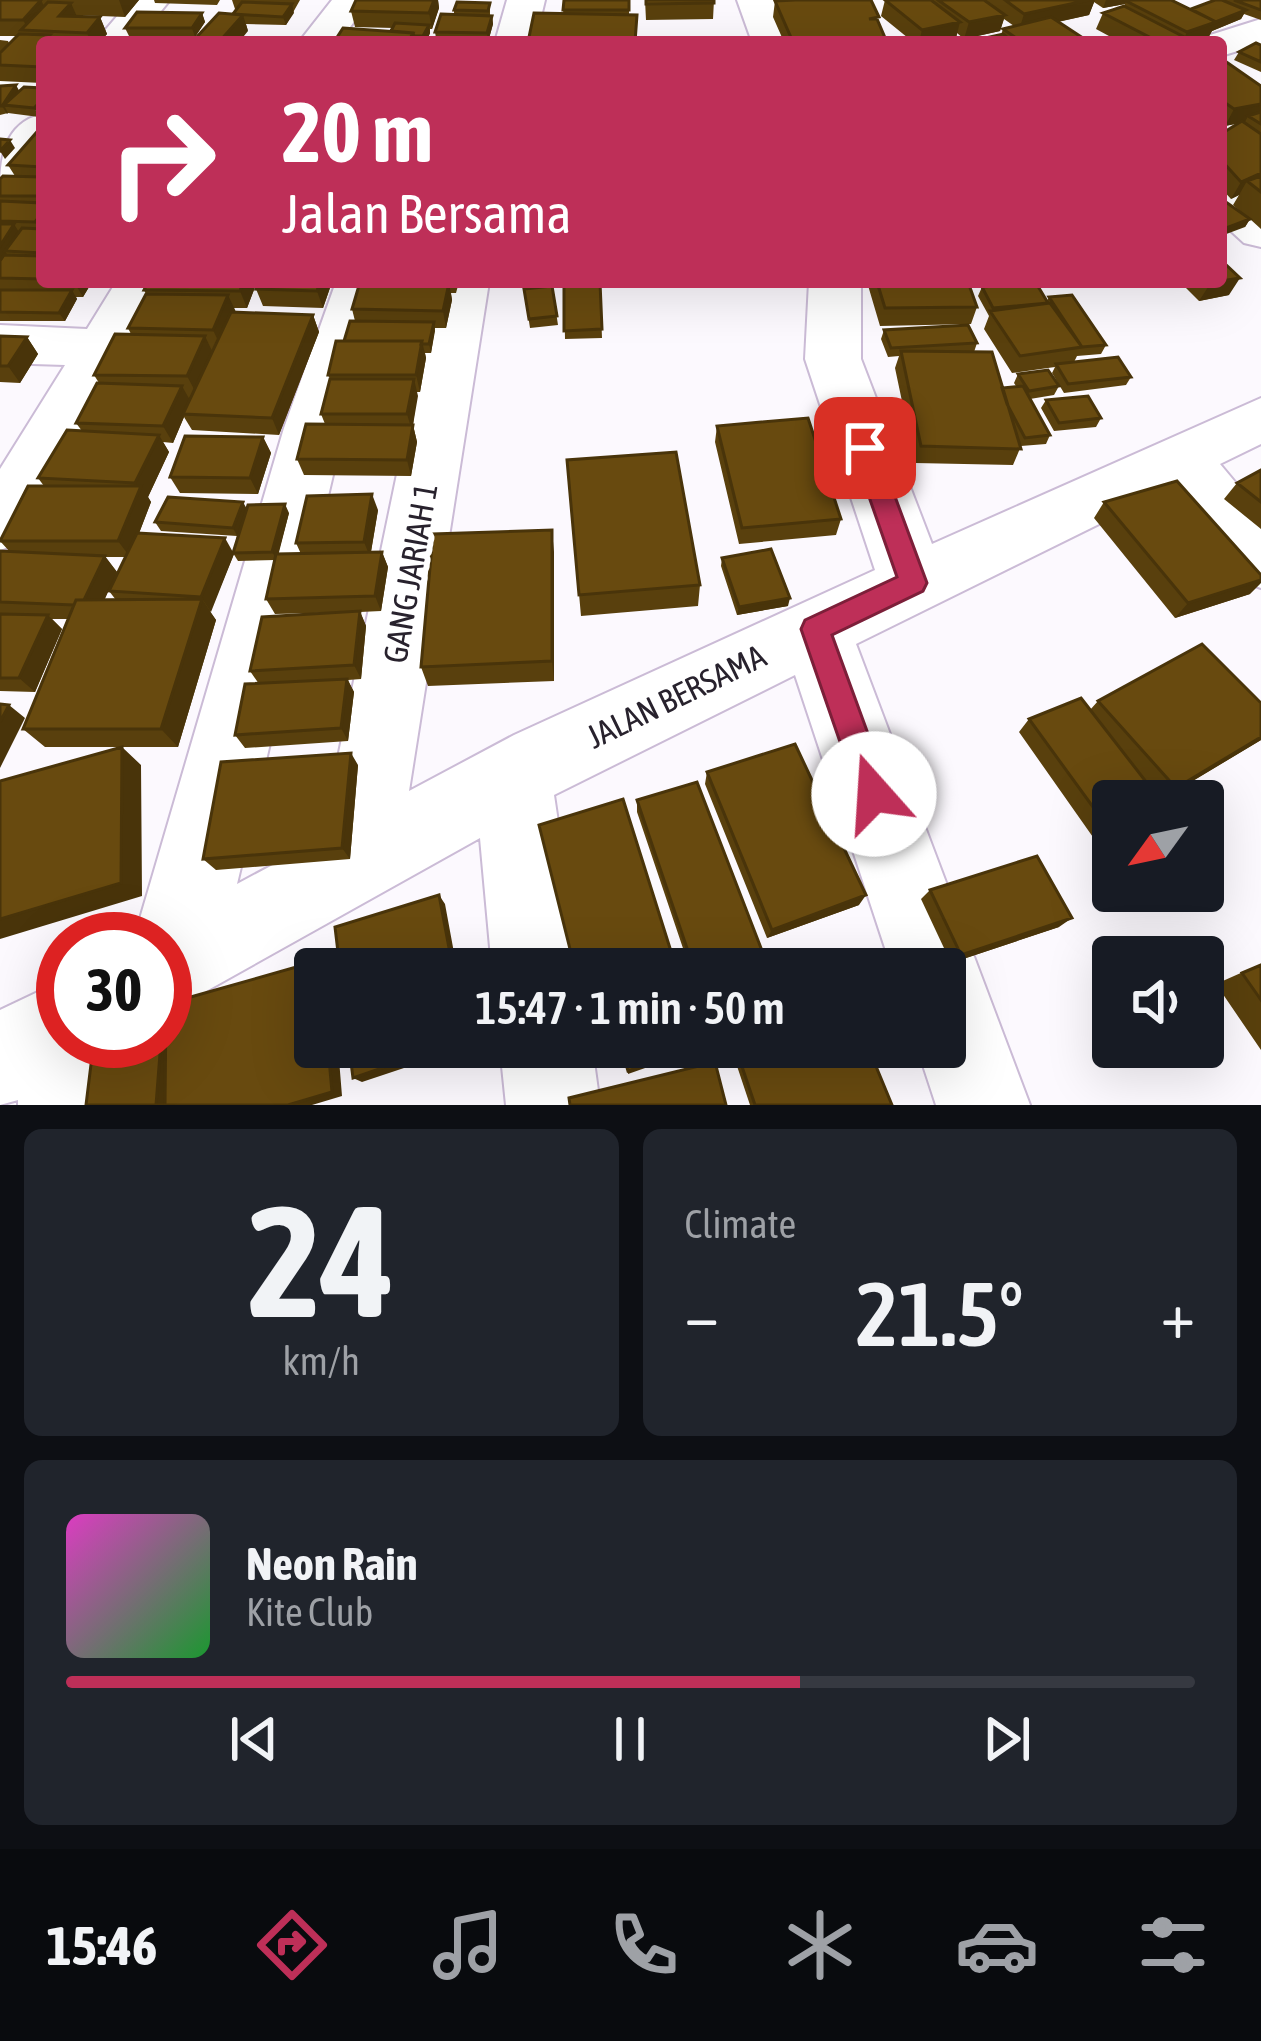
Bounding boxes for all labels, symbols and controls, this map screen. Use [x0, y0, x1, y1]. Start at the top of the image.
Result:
icon: right [84, 84, 240, 240]
text: 20 m [282, 84, 433, 180]
text: Jalan Bersama [282, 183, 572, 244]
pin [814, 397, 916, 499]
icon: arrive [832, 415, 898, 481]
street label: GANG JARIAH 1 [375, 480, 445, 666]
street label: JALAN BERSAMA [580, 636, 772, 756]
position arrow [811, 731, 937, 857]
north arrow [1092, 780, 1224, 912]
map controls [1092, 780, 1224, 1068]
speed limit sign: 30 [36, 912, 192, 1068]
button: sound [1092, 936, 1224, 1068]
text: 15:47 · 1 min · 50 m [475, 982, 785, 1034]
text: 24 [248, 1171, 395, 1350]
text: Climate [685, 1202, 796, 1246]
text: 21.5° [856, 1262, 1024, 1365]
text: − [685, 1276, 719, 1352]
text: + [1161, 1276, 1195, 1352]
text: km/h [283, 1339, 360, 1383]
text: Neon Rain [246, 1538, 418, 1590]
text: Kite Club [246, 1590, 373, 1634]
icon: previous [221, 1706, 287, 1772]
icon: pause [597, 1706, 663, 1772]
icon: next [974, 1706, 1040, 1772]
icon: directions [250, 1903, 334, 1987]
icon: music [426, 1903, 510, 1987]
icon: phone [602, 1903, 686, 1987]
icon: climate [778, 1903, 862, 1987]
icon: car [955, 1903, 1039, 1987]
icon: filters [1131, 1903, 1215, 1987]
text: 15:46 [46, 1915, 157, 1976]

